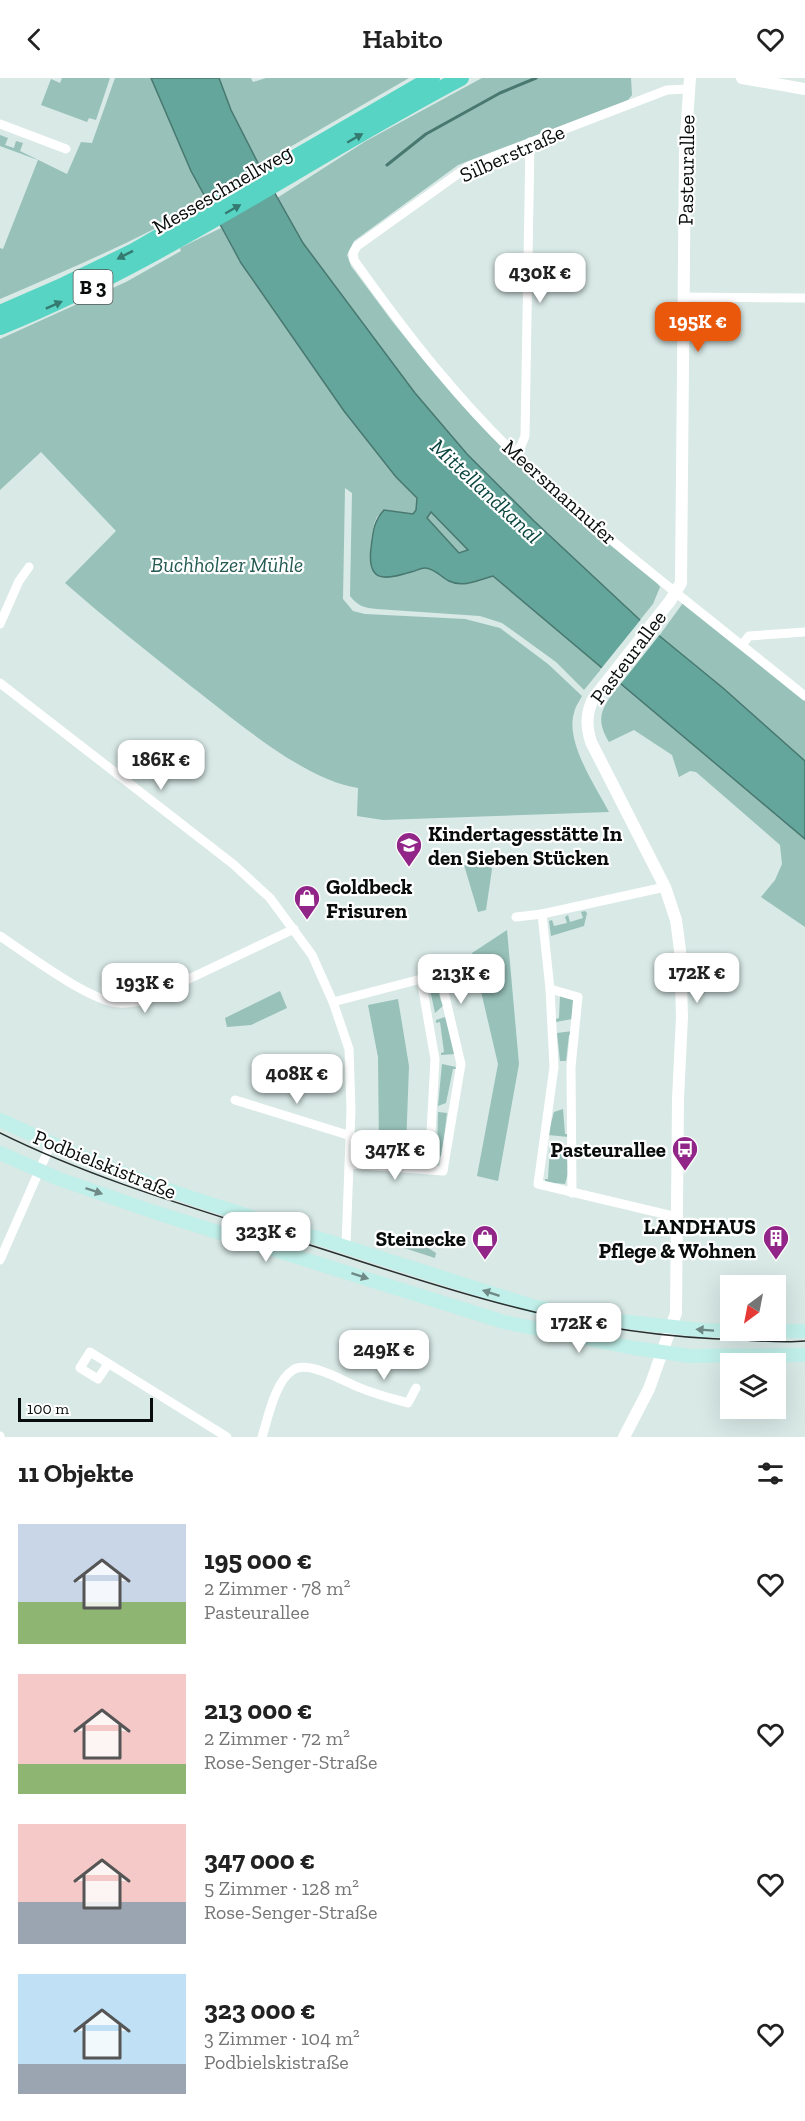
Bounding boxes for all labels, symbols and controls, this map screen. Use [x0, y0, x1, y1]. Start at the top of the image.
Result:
icon: back [18, 23, 51, 56]
text: Habito [362, 23, 443, 55]
icon: heart [754, 23, 787, 56]
street label: Pasteurallee [673, 114, 699, 226]
street label: Silberstraße [456, 119, 568, 187]
one-way arrow [347, 132, 363, 143]
street label: Messeschnellweg [148, 139, 297, 239]
one-way arrow [225, 204, 242, 214]
one-way arrow [117, 251, 134, 260]
pin: 430K € [491, 253, 589, 304]
text: 430K € [509, 260, 571, 284]
road number: B 3 [74, 270, 112, 304]
one-way arrow [45, 299, 63, 309]
pin: 195K € [649, 302, 747, 353]
text: 195K € [669, 309, 727, 333]
water label: Mittellandkanal [425, 433, 547, 549]
street label: Meersmannufer [498, 434, 622, 550]
park label: Buchholzer Mühle [151, 552, 303, 577]
street label: Pasteurallee [585, 605, 671, 709]
pin: 186K € [112, 740, 210, 791]
text: 186K € [132, 747, 190, 771]
place label: Kindertagesstätte In den Sieben Stücken [428, 821, 623, 870]
school or university icon: Kindertagesstätte In den Sieben Stücken [394, 830, 424, 868]
place label: Goldbeck Frisuren [326, 874, 413, 923]
shop icon: Goldbeck Frisuren [292, 883, 322, 921]
pin: 172K € [648, 953, 746, 1004]
pin: 213K € [412, 954, 510, 1005]
text: 172K € [668, 960, 726, 984]
text: 213K € [432, 961, 490, 985]
pin: 193K € [96, 963, 194, 1014]
text: 193K € [116, 970, 174, 994]
pin: 408K € [248, 1054, 346, 1105]
text: 408K € [266, 1061, 328, 1085]
street label: Podbielskistraße [30, 1124, 180, 1204]
pin: 347K € [346, 1130, 444, 1181]
bus stop icon: Pasteurallee [670, 1134, 700, 1172]
text: 347K € [365, 1137, 425, 1161]
place label: Pasteurallee [550, 1137, 666, 1162]
one-way arrow [85, 1187, 103, 1197]
pin: 323K € [217, 1212, 315, 1263]
place label: LANDHAUS Pflege & Wohnen [598, 1214, 757, 1263]
text: 323K € [235, 1219, 297, 1243]
shop icon: Steinecke [470, 1223, 500, 1261]
building icon: LANDHAUS Pflege & Wohnen [761, 1223, 791, 1261]
place label: Steinecke [375, 1226, 466, 1251]
one-way arrow [351, 1272, 369, 1282]
north arrow [720, 1275, 786, 1341]
map controls [720, 1275, 786, 1419]
one-way arrow [482, 1288, 500, 1297]
pin: 172K € [530, 1303, 628, 1354]
text: 172K € [550, 1310, 608, 1334]
one-way arrow [695, 1325, 714, 1334]
pin: 249K € [335, 1330, 433, 1381]
text: 249K € [353, 1337, 415, 1361]
button: layers [720, 1353, 786, 1419]
scale bar [18, 1395, 153, 1422]
text: 100 m [27, 1399, 69, 1418]
text: 11 Objekte [18, 1457, 133, 1489]
icon: filters [754, 1457, 787, 1490]
text: 195 000 € [204, 1544, 312, 1576]
icon: home [66, 1548, 138, 1620]
icon: heart [754, 1568, 787, 1601]
text: 2 Zimmer · 78 m² [204, 1576, 350, 1600]
text: Pasteurallee [204, 1600, 309, 1624]
text: 213 000 € [204, 1694, 312, 1726]
icon: home [66, 1698, 138, 1770]
icon: heart [754, 1718, 787, 1751]
text: 2 Zimmer · 72 m² [204, 1726, 350, 1750]
text: Rose-Senger-Straße [204, 1750, 377, 1774]
text: 347 000 € [204, 1844, 315, 1876]
icon: home [66, 1848, 138, 1920]
icon: heart [754, 1868, 787, 1901]
text: 5 Zimmer · 128 m² [204, 1876, 359, 1900]
text: Rose-Senger-Straße [204, 1900, 377, 1924]
text: 323 000 € [204, 1994, 316, 2026]
icon: home [66, 1998, 138, 2070]
icon: heart [754, 2018, 787, 2051]
text: 3 Zimmer · 104 m² [204, 2026, 360, 2050]
text: Podbielskistraße [204, 2050, 349, 2074]

